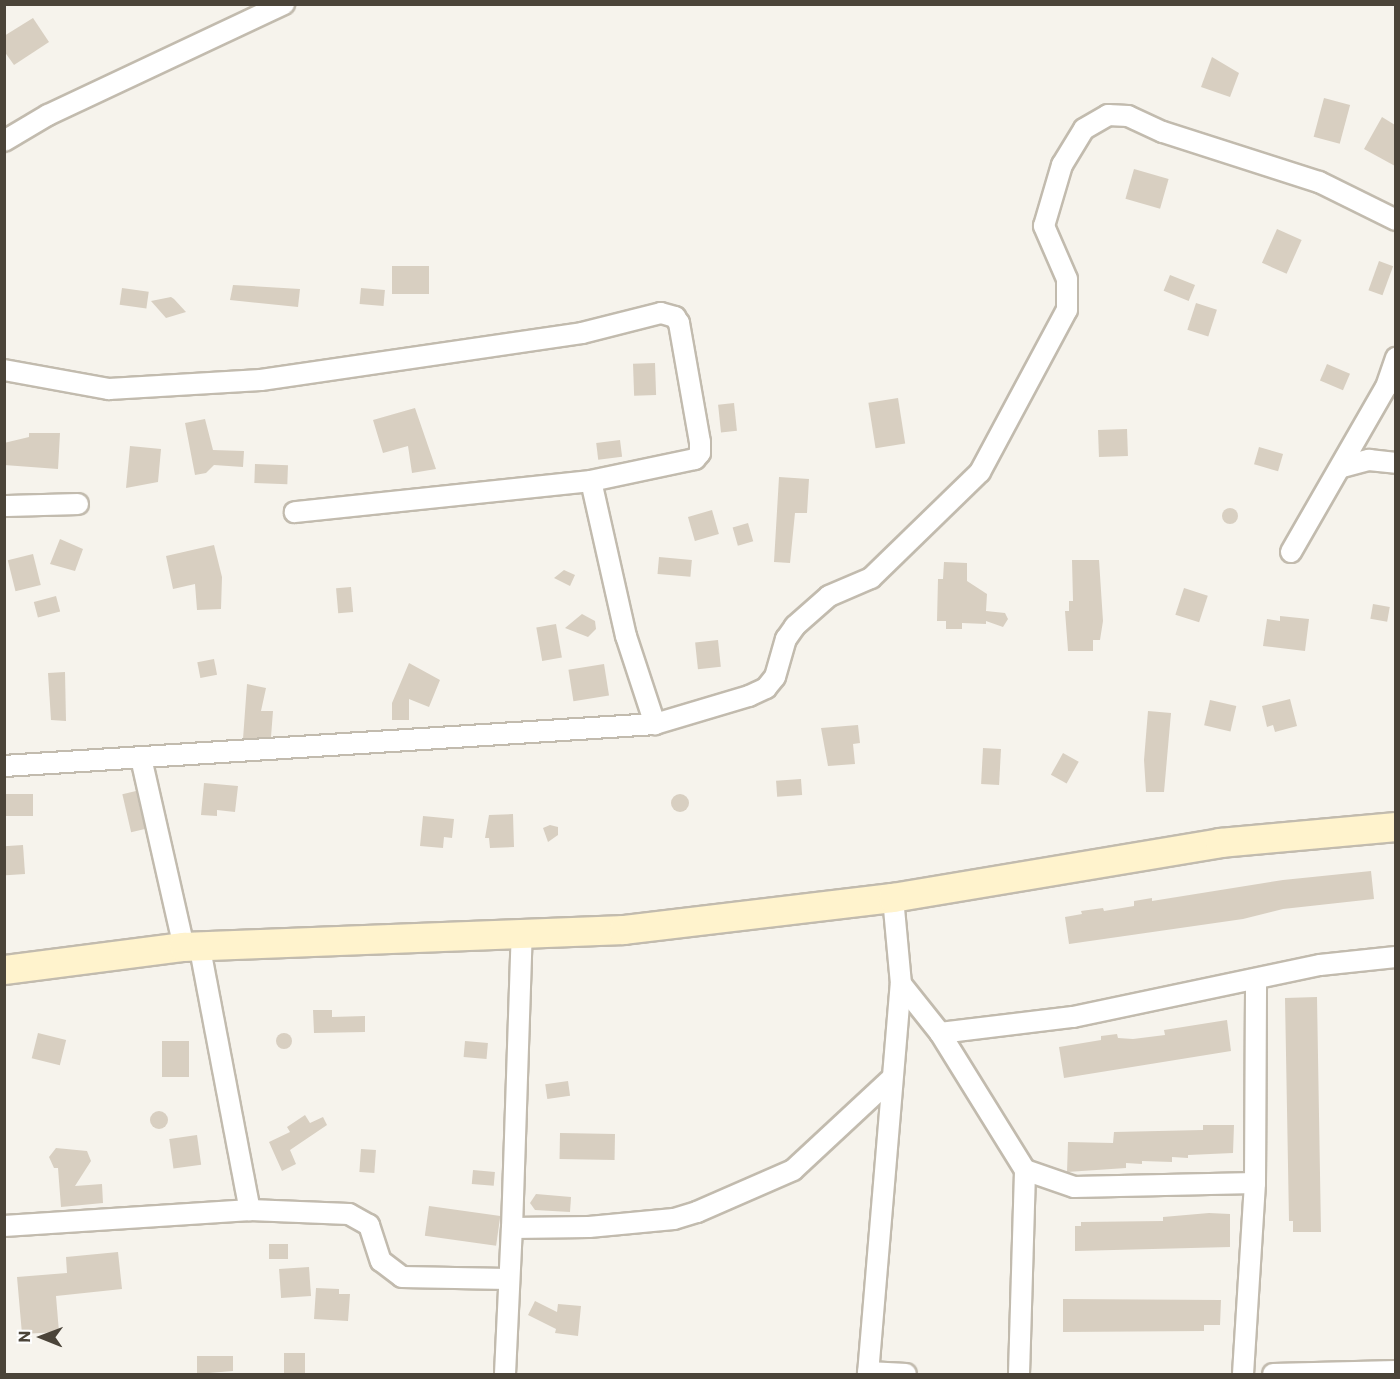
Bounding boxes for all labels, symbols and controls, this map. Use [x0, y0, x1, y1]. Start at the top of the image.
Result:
north arrow [12, 1307, 72, 1367]
text: N [14, 1331, 33, 1343]

